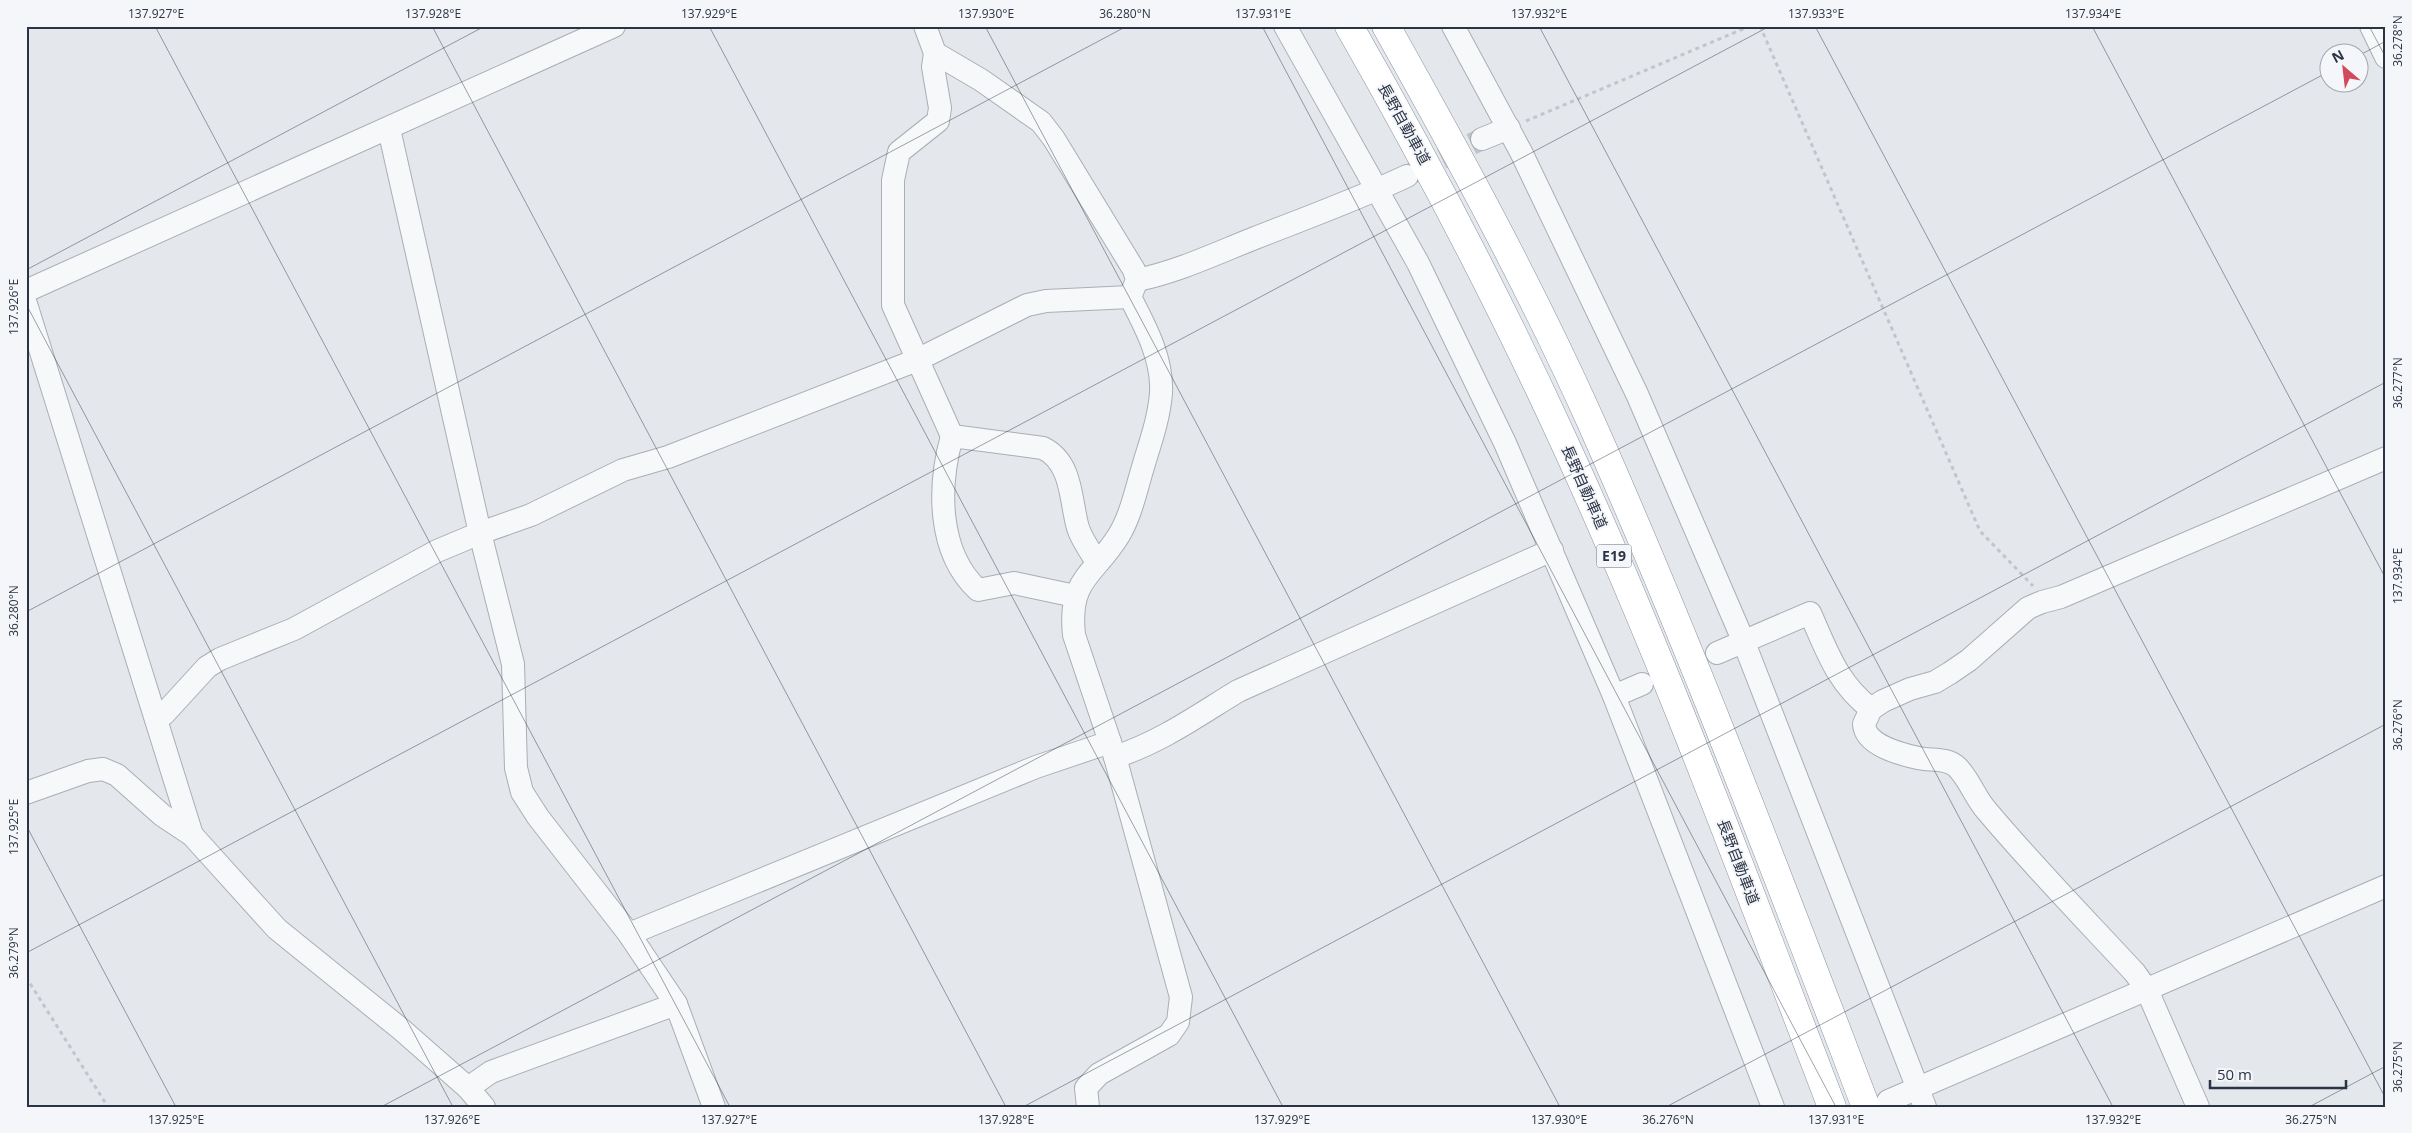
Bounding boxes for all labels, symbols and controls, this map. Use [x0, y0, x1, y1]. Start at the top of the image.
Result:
text: 137.927°E [128, 5, 184, 22]
text: 137.928°E [405, 5, 461, 22]
text: 137.929°E [681, 5, 737, 22]
text: 137.930°E [958, 5, 1014, 22]
text: 36.280°N [1099, 5, 1151, 22]
text: 137.931°E [1235, 5, 1291, 22]
text: 137.932°E [1511, 5, 1567, 22]
text: 137.933°E [1788, 5, 1844, 22]
text: 137.934°E [2065, 5, 2121, 22]
text: 36.278°N [2389, 15, 2406, 67]
north arrow [2320, 42, 2370, 92]
text: N [2328, 45, 2347, 67]
street label: 長野自動車道 [1374, 79, 1435, 168]
text: 137.926°E [5, 279, 22, 335]
text: 36.277°N [2389, 357, 2406, 409]
street label: 長野自動車道 [1557, 441, 1612, 532]
road number: E19 [1596, 544, 1632, 568]
text: 137.934°E [2389, 548, 2406, 604]
text: 36.280°N [5, 585, 22, 637]
text: 36.276°N [2389, 699, 2406, 751]
text: 137.925°E [5, 799, 22, 855]
street label: 長野自動車道 [1713, 816, 1764, 907]
text: 36.279°N [5, 927, 22, 979]
text: 36.275°N [2389, 1041, 2406, 1093]
scale bar [2210, 1058, 2346, 1090]
text: 50 m [2217, 1064, 2252, 1084]
text: 137.925°E [148, 1111, 204, 1128]
text: 137.926°E [424, 1111, 480, 1128]
text: 137.927°E [701, 1111, 757, 1128]
text: 137.928°E [978, 1111, 1034, 1128]
text: 137.929°E [1254, 1111, 1310, 1128]
text: 137.930°E [1531, 1111, 1587, 1128]
text: 36.276°N [1642, 1111, 1694, 1128]
text: 137.931°E [1808, 1111, 1864, 1128]
text: 137.932°E [2085, 1111, 2141, 1128]
text: 36.275°N [2285, 1111, 2337, 1128]

